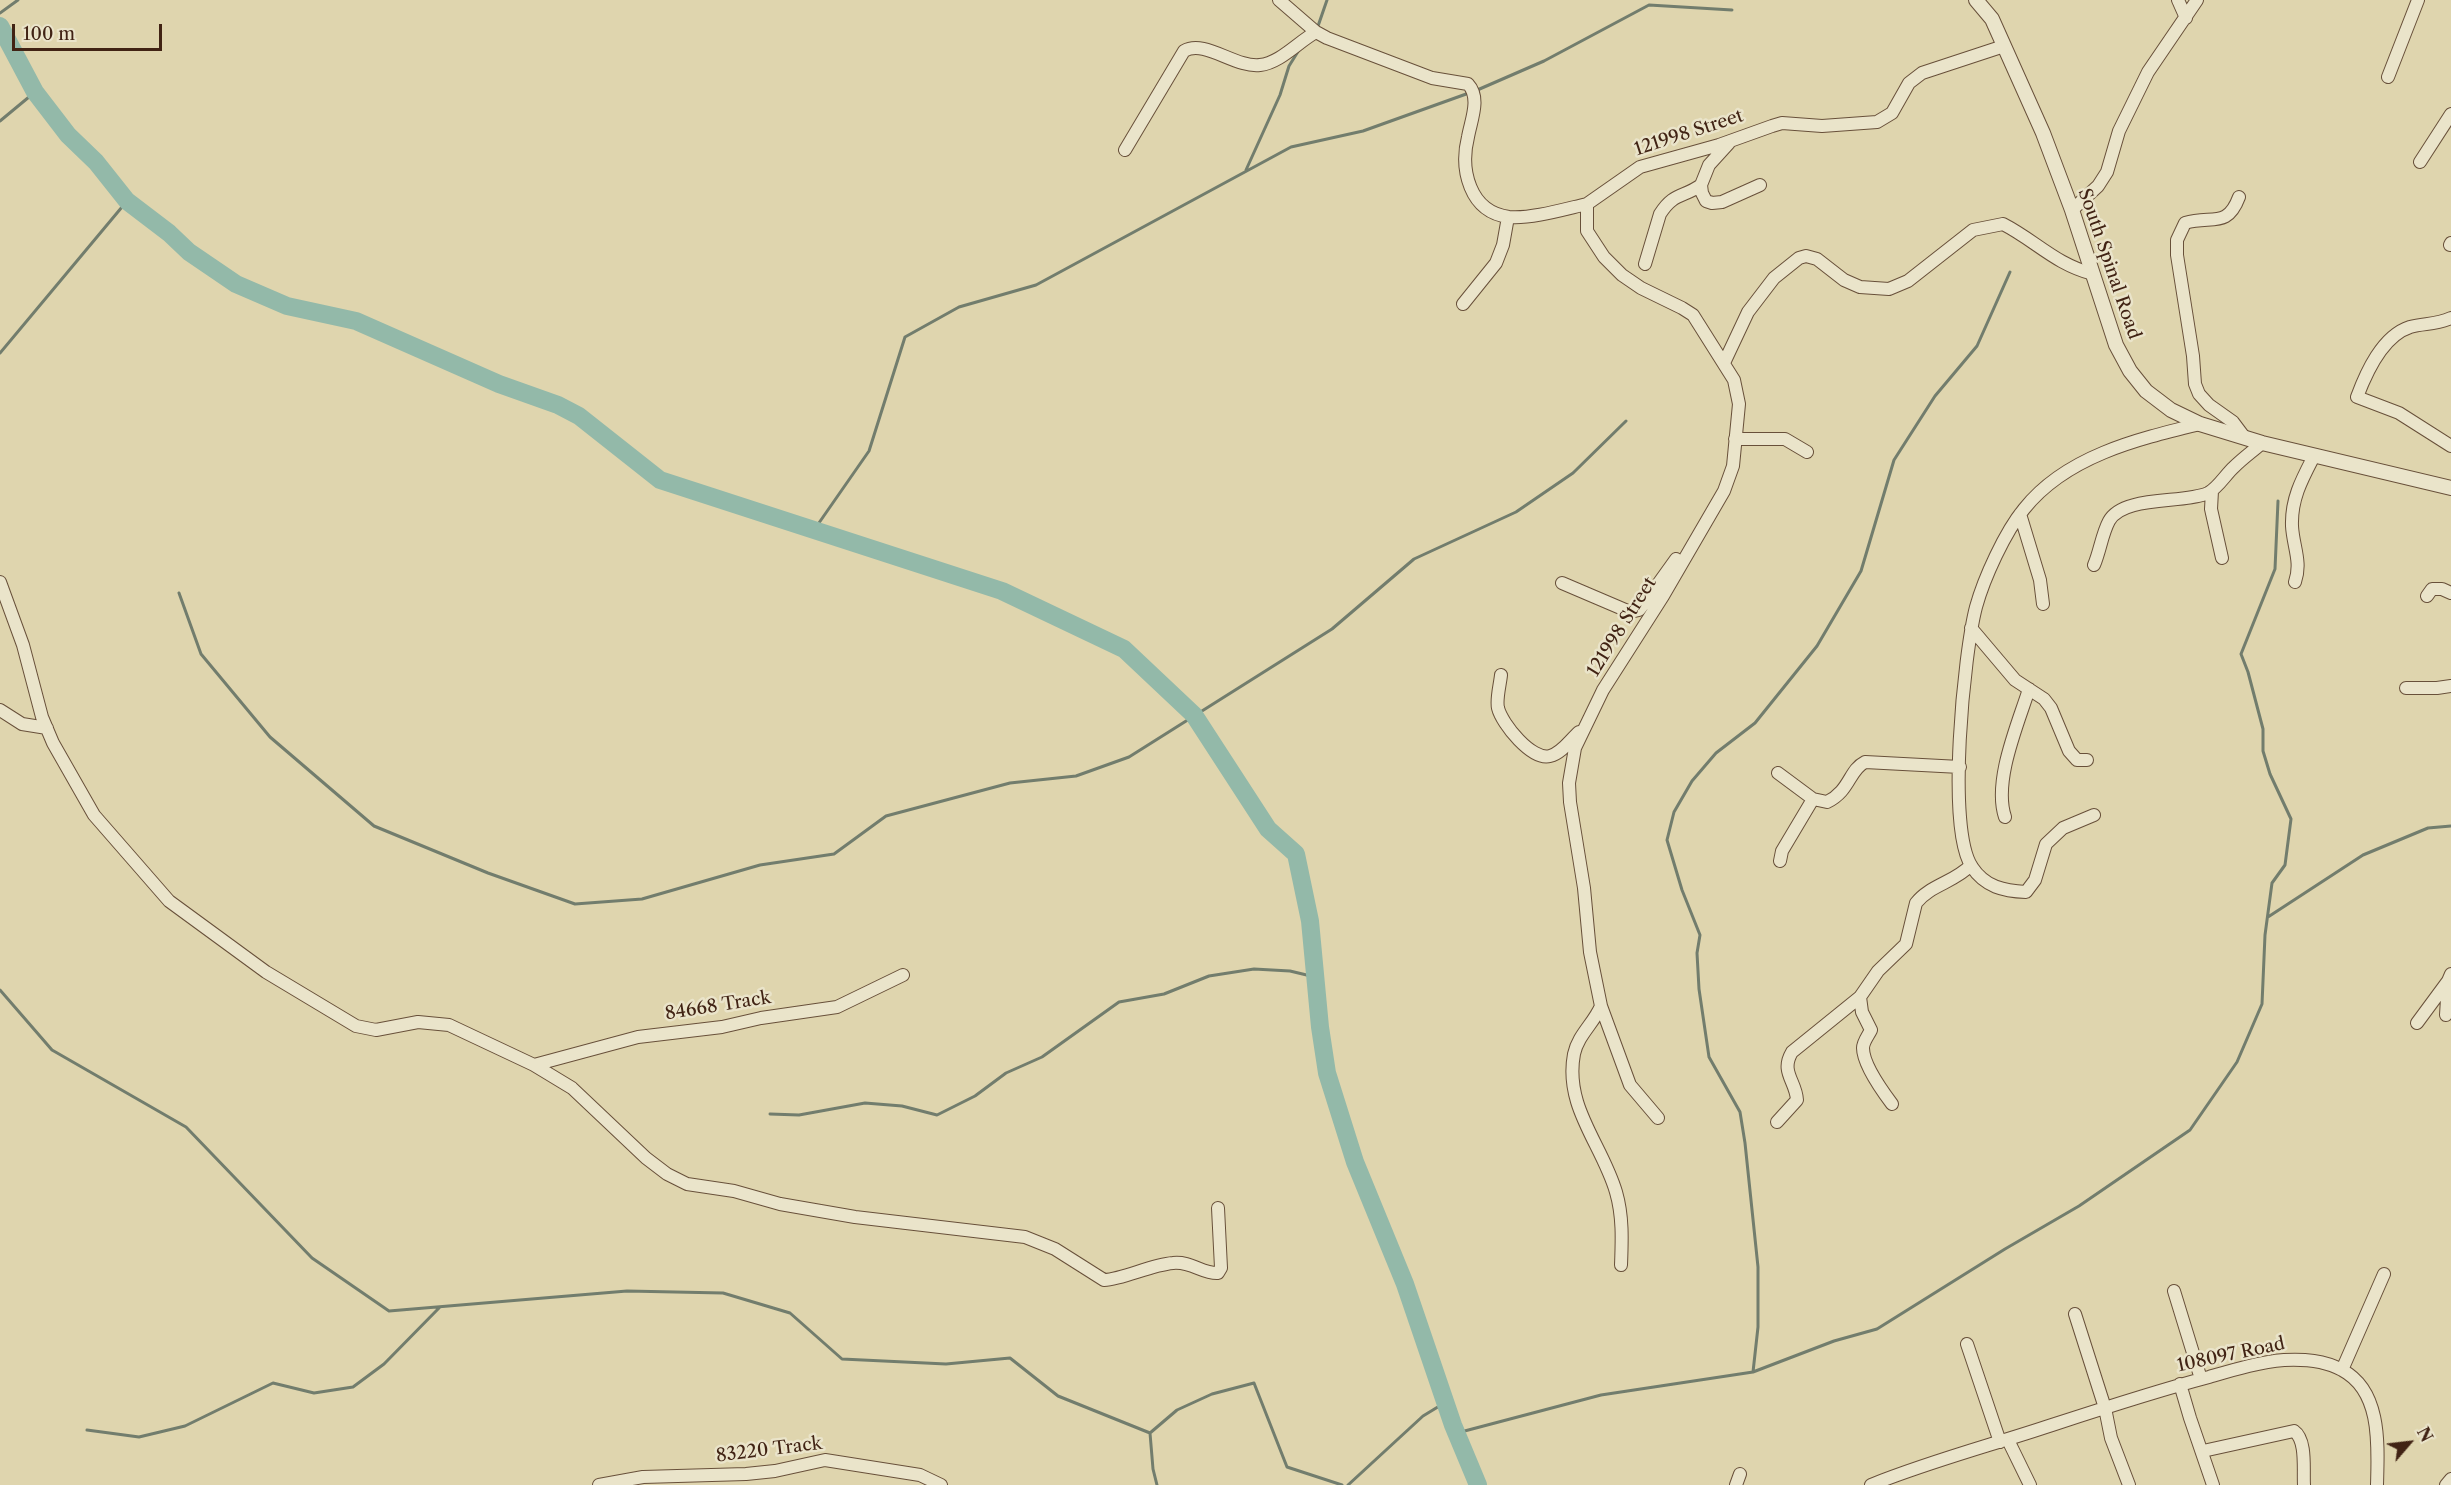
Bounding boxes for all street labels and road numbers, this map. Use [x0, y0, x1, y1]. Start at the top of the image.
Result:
street label: 121998 Street [1632, 105, 1746, 161]
street label: South Spinal Road [2073, 186, 2145, 342]
street label: 121998 Street [1583, 573, 1661, 681]
street label: 84668 Track [664, 987, 772, 1025]
street label: 108097 Road [2175, 1333, 2287, 1377]
street label: 83220 Track [715, 1433, 823, 1467]

